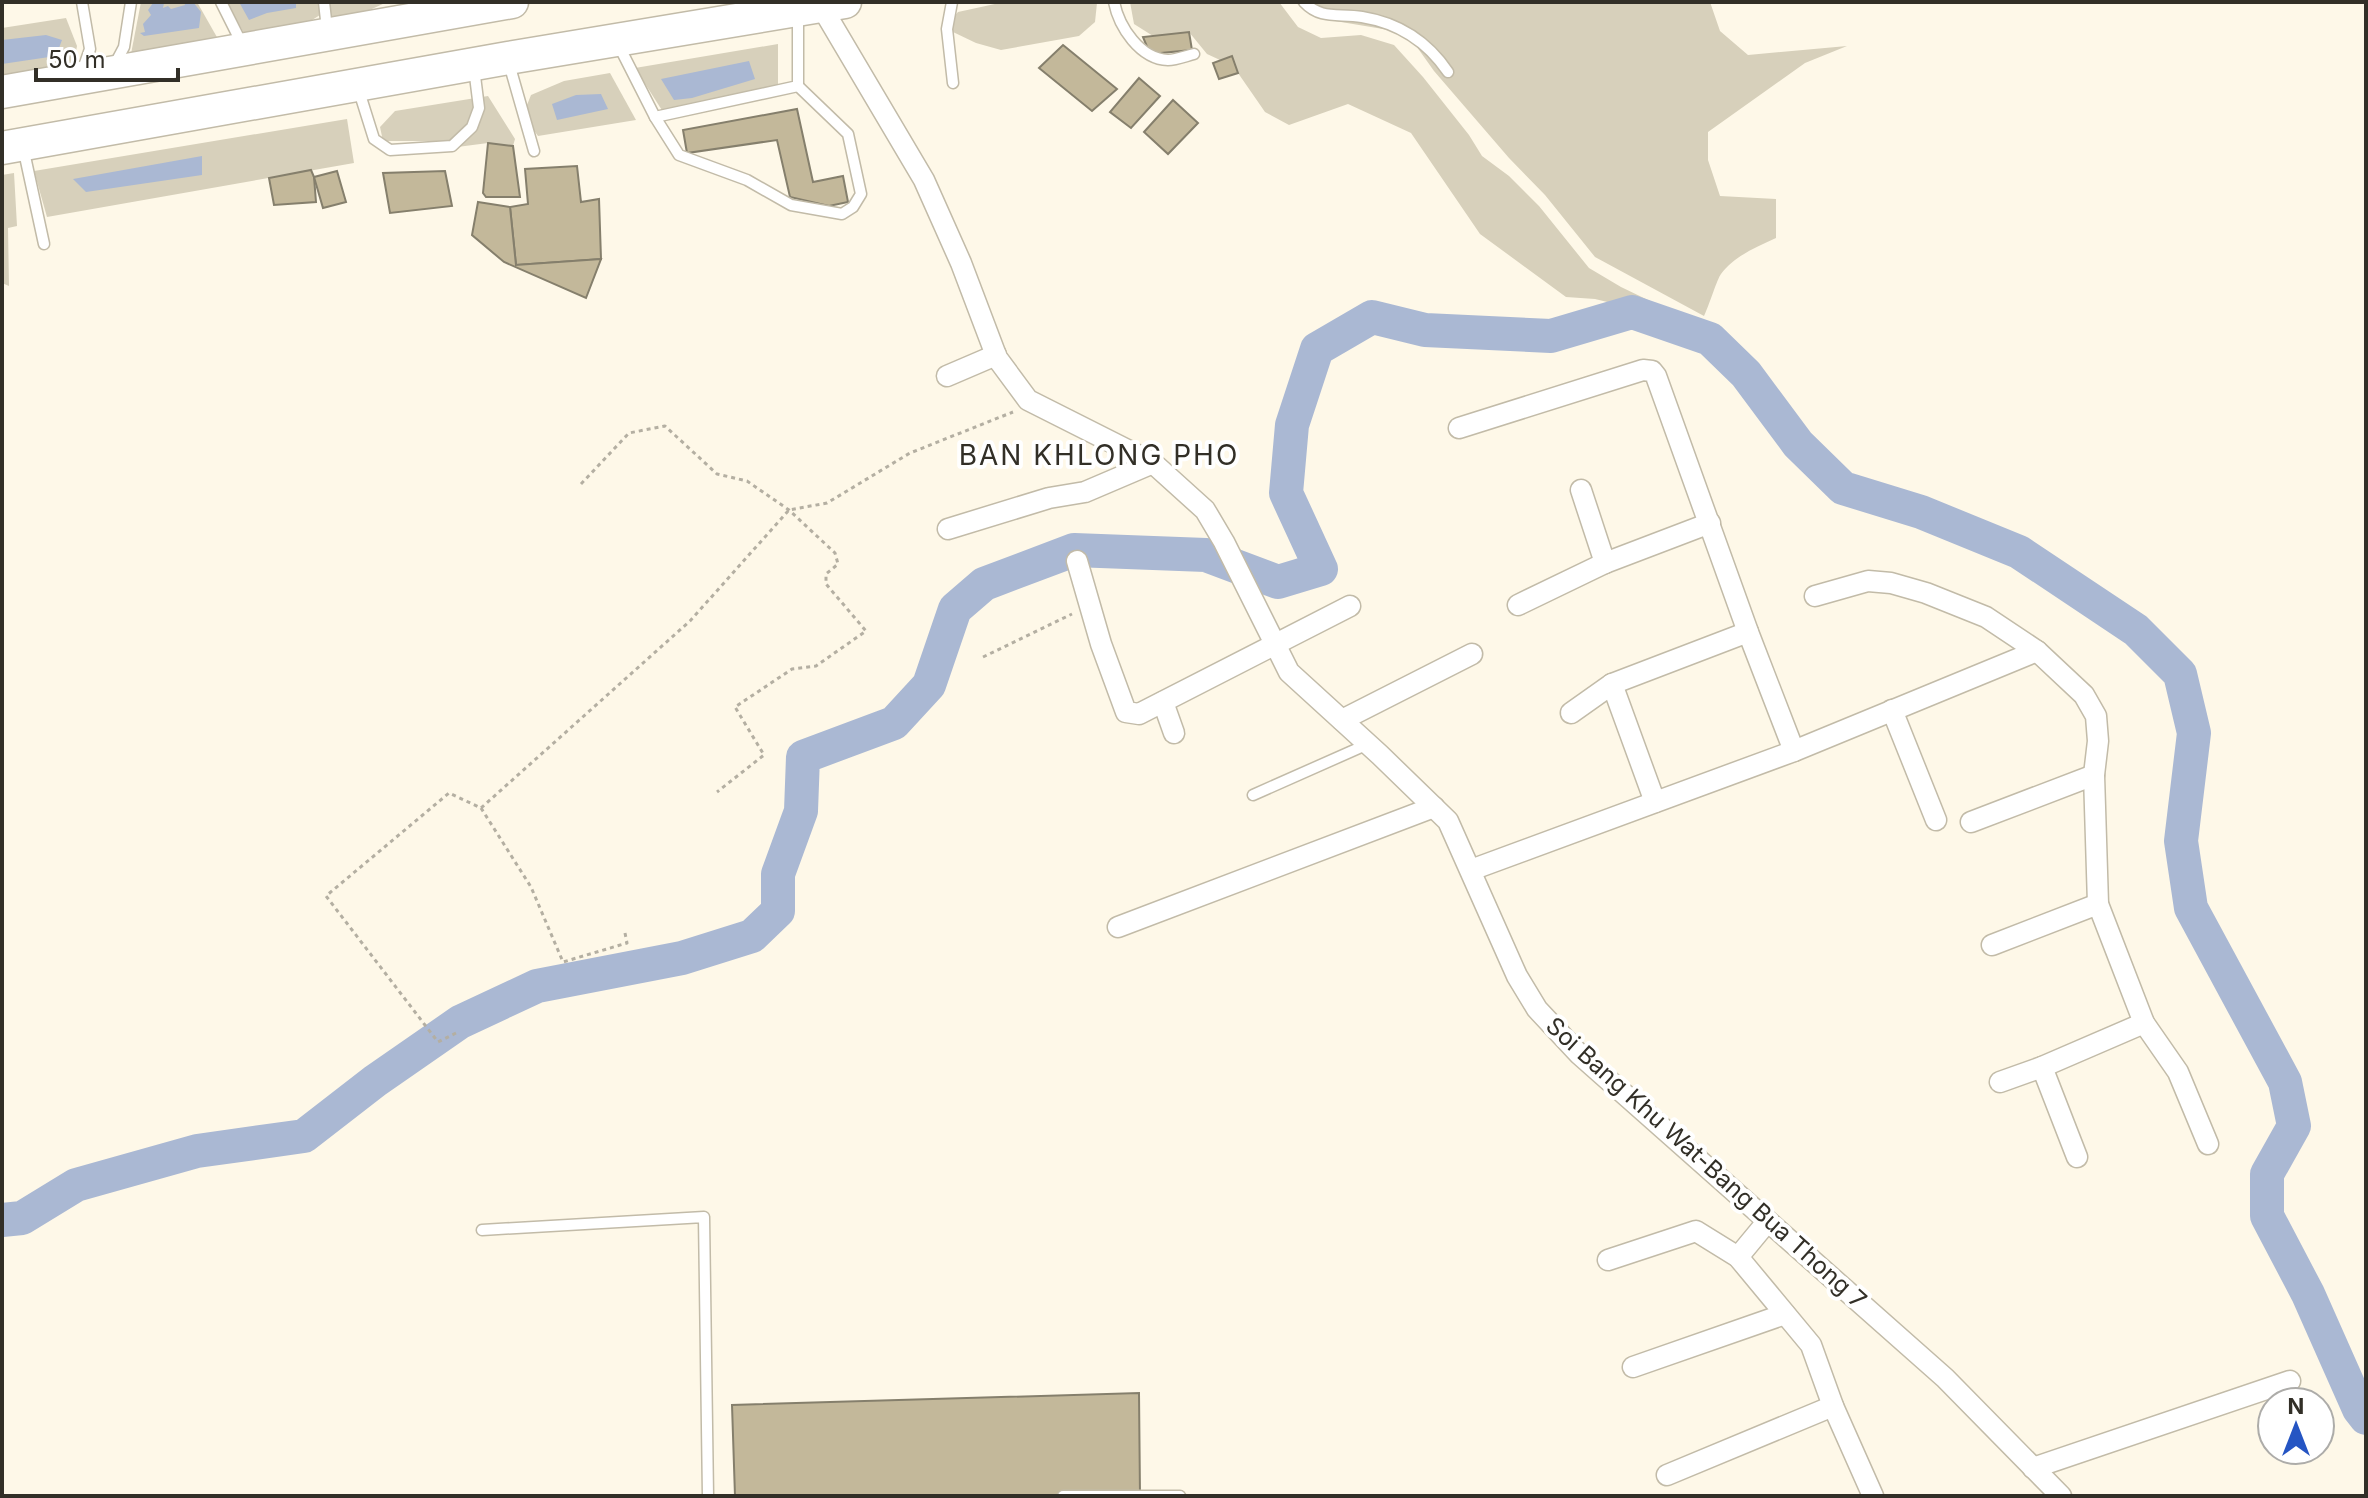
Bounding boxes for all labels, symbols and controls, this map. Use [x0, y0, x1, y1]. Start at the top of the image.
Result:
scale bar [36, 32, 178, 82]
text: 50 m [48, 45, 106, 74]
district label: BAN KHLONG PHO [959, 438, 1239, 472]
street label: Soi Bang Khu Wat-Bang Bua Thong 7 [1540, 1011, 1872, 1314]
north arrow [2256, 1386, 2336, 1466]
text: N [2288, 1393, 2304, 1419]

